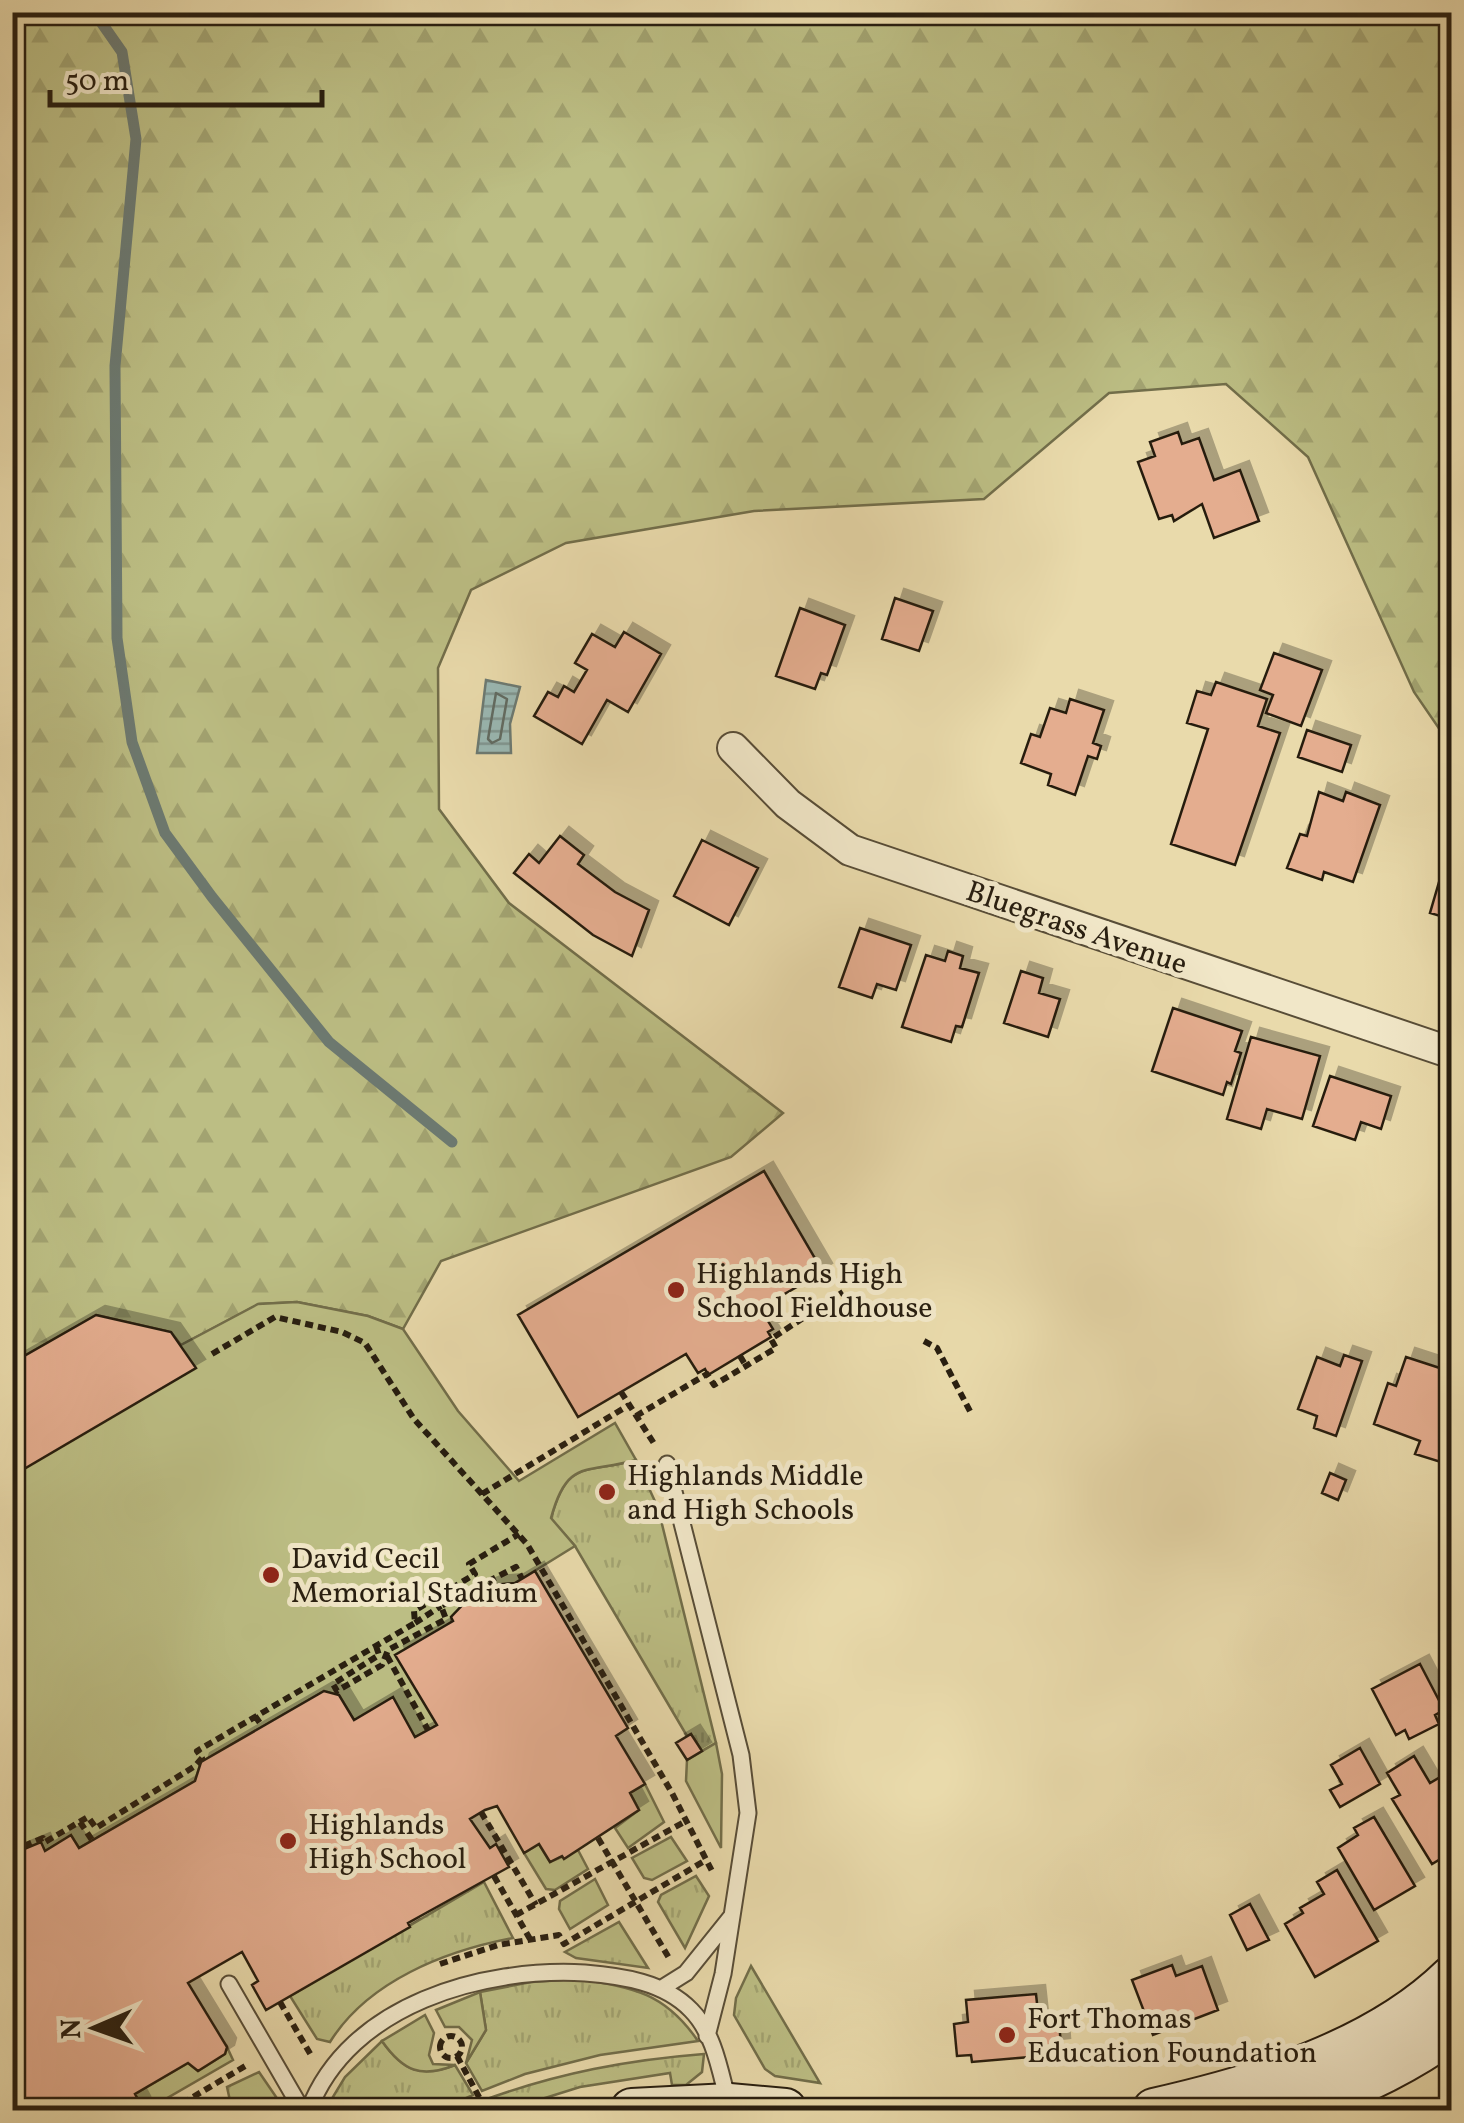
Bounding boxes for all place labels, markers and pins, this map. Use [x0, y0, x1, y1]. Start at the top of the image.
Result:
place label: Highlands High School Fieldhouse [696, 1254, 933, 1330]
marker: Highlands High School Fieldhouse [665, 1279, 687, 1301]
place label: Highlands Middle and High Schools [627, 1456, 863, 1532]
marker: Highlands Middle and High Schools [596, 1481, 618, 1503]
place label: David Cecil Memorial Stadium [291, 1539, 538, 1615]
marker: David Cecil Memorial Stadium [260, 1564, 282, 1586]
place label: Highlands High School [308, 1805, 467, 1881]
marker: Highlands High School [277, 1830, 299, 1852]
place label: Fort Thomas Education Foundation [1027, 1999, 1317, 2075]
marker: Fort Thomas Education Foundation [996, 2024, 1018, 2046]

